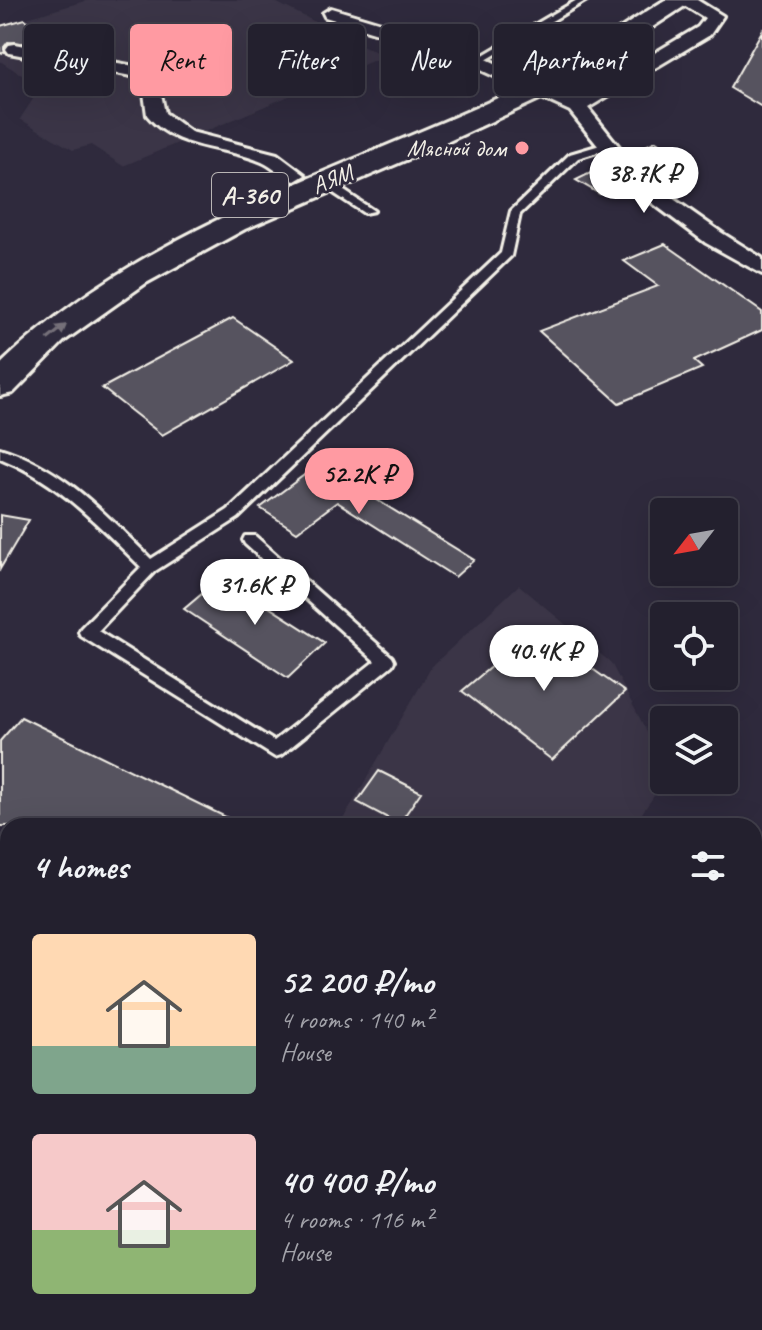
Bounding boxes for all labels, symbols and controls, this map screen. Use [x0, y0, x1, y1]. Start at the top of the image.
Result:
chip: Buy [24, 24, 114, 96]
chip: Rent [130, 24, 232, 96]
chip: Filters [248, 24, 365, 96]
chip: New [381, 24, 478, 96]
chip: Apartment [494, 24, 653, 96]
place label: Мясной дом [407, 133, 508, 163]
marker: Мясной дом [513, 139, 531, 157]
pin: 38.7K ₽ [570, 147, 718, 215]
street label: АЯМ [307, 156, 359, 201]
text: 38.7K ₽ [607, 156, 681, 189]
road number: А-360 [212, 173, 288, 217]
one-way arrow [47, 324, 67, 340]
pin: 52.2K ₽ [285, 448, 433, 516]
text: 52.2K ₽ [323, 457, 395, 490]
north arrow [650, 498, 738, 586]
map controls [650, 498, 738, 794]
pin: 31.6K ₽ [181, 559, 329, 627]
text: 31.6K ₽ [218, 568, 292, 601]
button: locate [650, 602, 738, 690]
pin: 40.4K ₽ [470, 625, 618, 693]
text: 40.4K ₽ [507, 634, 581, 667]
button: layers [650, 706, 738, 794]
icon: filters [686, 844, 730, 888]
text: 4 homes [32, 845, 128, 888]
text: 52 200 ₽/mo [280, 960, 434, 1003]
icon: home [96, 966, 192, 1062]
text: 4 rooms · 140 m² [280, 1003, 432, 1036]
text: House [280, 1036, 331, 1069]
text: 40 400 ₽/mo [280, 1160, 434, 1203]
icon: home [96, 1166, 192, 1262]
text: 4 rooms · 116 m² [280, 1203, 432, 1236]
text: House [280, 1236, 331, 1269]

